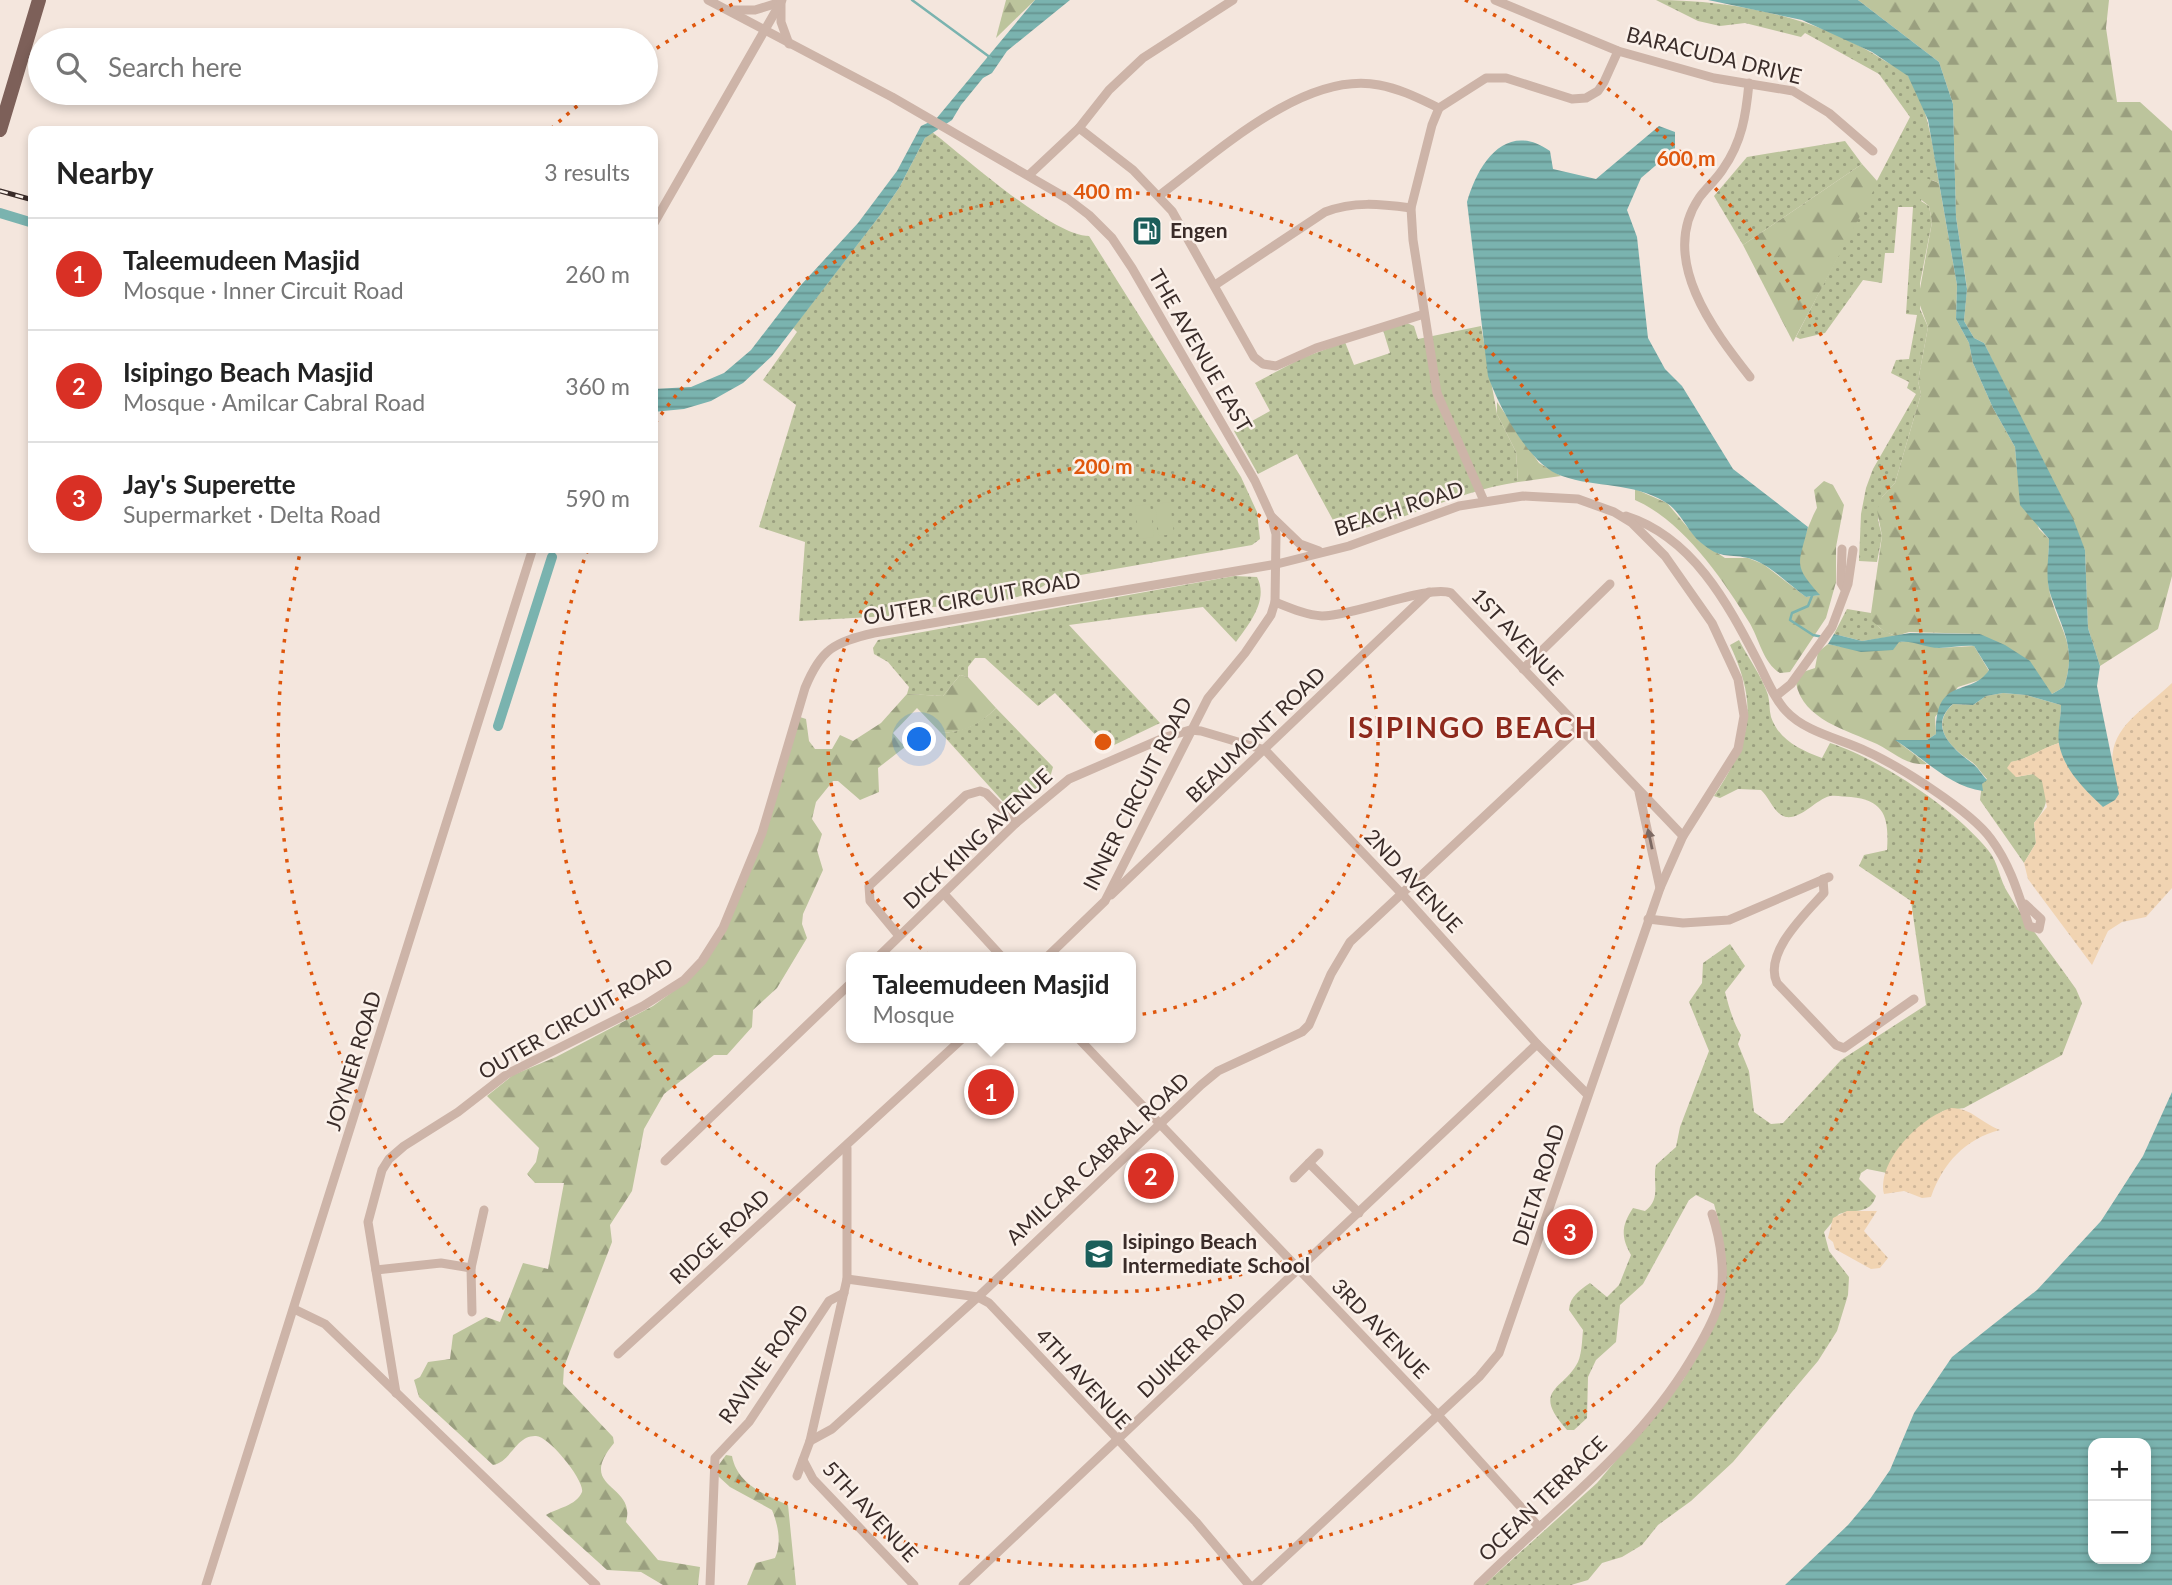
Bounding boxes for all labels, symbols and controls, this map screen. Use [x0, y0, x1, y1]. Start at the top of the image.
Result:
street label: BARACUDA DRIVE [1624, 21, 1805, 88]
search box [28, 28, 658, 105]
icon: search [52, 48, 90, 86]
text: Search here [108, 51, 242, 83]
text: 600 m [1656, 145, 1716, 170]
text: Nearby [56, 154, 154, 190]
text: 3 results [544, 158, 630, 186]
text: 400 m [1073, 178, 1133, 203]
fuel station icon: Engen [1130, 214, 1164, 248]
place label: Engen [1170, 217, 1228, 242]
text: Taleemudeen Masjid [123, 244, 360, 276]
text: 1 [72, 260, 86, 288]
text: 260 m [565, 260, 630, 288]
street label: THE AVENUE EAST [1145, 264, 1258, 437]
text: Mosque · Inner Circuit Road [123, 276, 404, 304]
text: Isipingo Beach Masjid [123, 356, 374, 388]
text: 2 [72, 372, 86, 400]
text: 360 m [565, 372, 630, 400]
text: Mosque · Amilcar Cabral Road [123, 388, 425, 416]
text: 200 m [1073, 453, 1133, 478]
text: Jay's Superette [123, 468, 296, 500]
street label: BEACH ROAD [1331, 475, 1466, 540]
text: 3 [72, 484, 86, 512]
text: 590 m [565, 484, 630, 512]
text: Supermarket · Delta Road [123, 500, 381, 528]
street label: OUTER CIRCUIT ROAD [861, 566, 1082, 629]
street label: 1ST AVENUE [1467, 582, 1569, 690]
street label: BEAUMONT ROAD [1180, 661, 1330, 807]
street label: INNER CIRCUIT ROAD [1077, 692, 1196, 894]
district label: ISIPINGO BEACH [1348, 710, 1598, 744]
your location [902, 722, 936, 756]
centre of rings [1091, 730, 1115, 754]
street label: DICK KING AVENUE [897, 763, 1056, 913]
street label: 2ND AVENUE [1360, 823, 1468, 937]
one-way arrow [1644, 828, 1655, 850]
street label: OUTER CIRCUIT ROAD [474, 952, 677, 1084]
popup [846, 952, 1136, 1043]
text: Taleemudeen Masjid [873, 968, 1109, 1000]
street label: JOYNER ROAD [320, 988, 386, 1133]
text: Mosque [873, 1000, 954, 1028]
pin: 1 [968, 1066, 1014, 1118]
street label: AMILCAR CABRAL ROAD [1000, 1067, 1194, 1249]
street label: DELTA ROAD [1506, 1121, 1569, 1248]
pin: 2 [1128, 1150, 1174, 1202]
street label: RIDGE ROAD [664, 1183, 774, 1289]
pin: 3 [1547, 1206, 1593, 1258]
place label: Isipingo Beach Intermediate School [1122, 1228, 1310, 1277]
school or university icon: Isipingo Beach Intermediate School [1082, 1237, 1116, 1271]
street label: 3RD AVENUE [1327, 1273, 1435, 1383]
street label: DUIKER ROAD [1131, 1286, 1251, 1402]
street label: RAVINE ROAD [713, 1299, 813, 1427]
street label: 4TH AVENUE [1031, 1323, 1137, 1433]
street label: OCEAN TERRACE [1473, 1430, 1611, 1566]
map controls [2088, 1438, 2151, 1564]
button: + [2088, 1438, 2151, 1501]
street label: 5TH AVENUE [818, 1456, 924, 1566]
button: − [2088, 1501, 2151, 1564]

